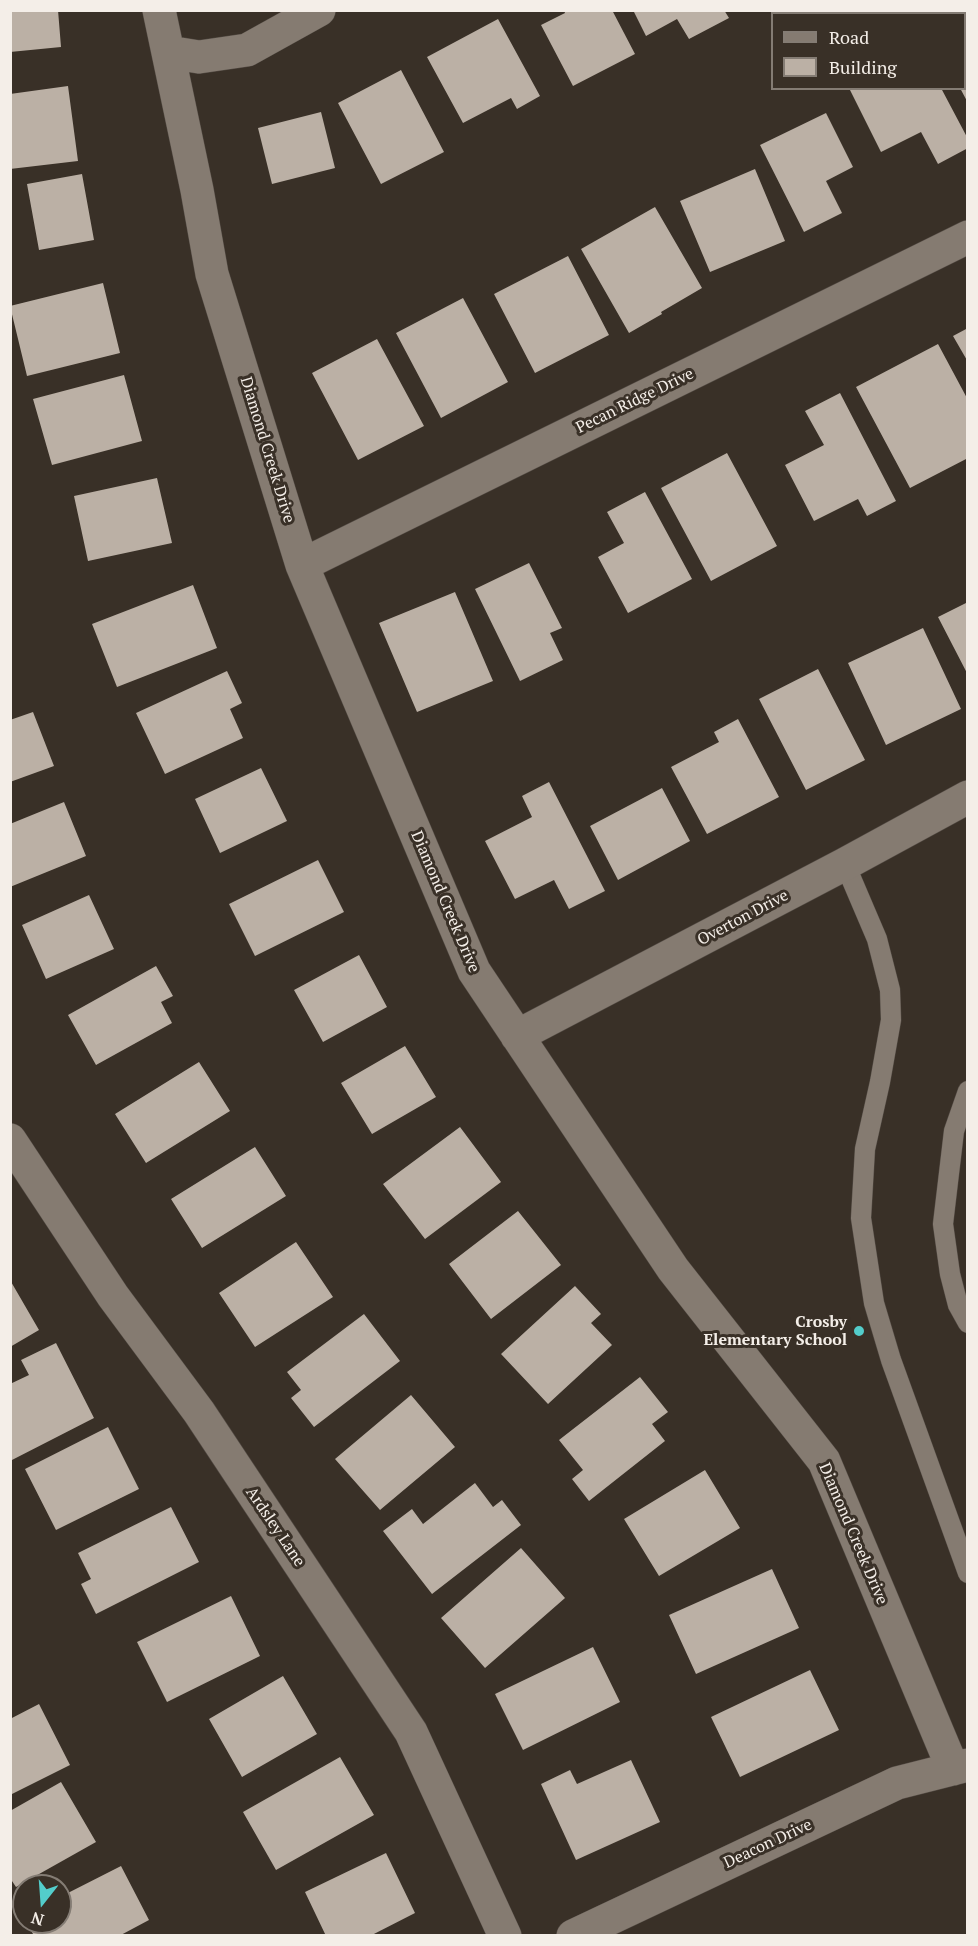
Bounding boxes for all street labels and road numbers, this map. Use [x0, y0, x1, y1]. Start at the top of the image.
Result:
street label: Pecan Ridge Drive [573, 364, 697, 438]
street label: Diamond Creek Drive [236, 375, 298, 525]
street label: Diamond Creek Drive [406, 828, 484, 976]
street label: Overton Drive [694, 886, 792, 950]
street label: Diamond Creek Drive [814, 1460, 892, 1608]
street label: Ardsley Lane [241, 1484, 309, 1570]
street label: Deacon Drive [721, 1815, 815, 1873]

